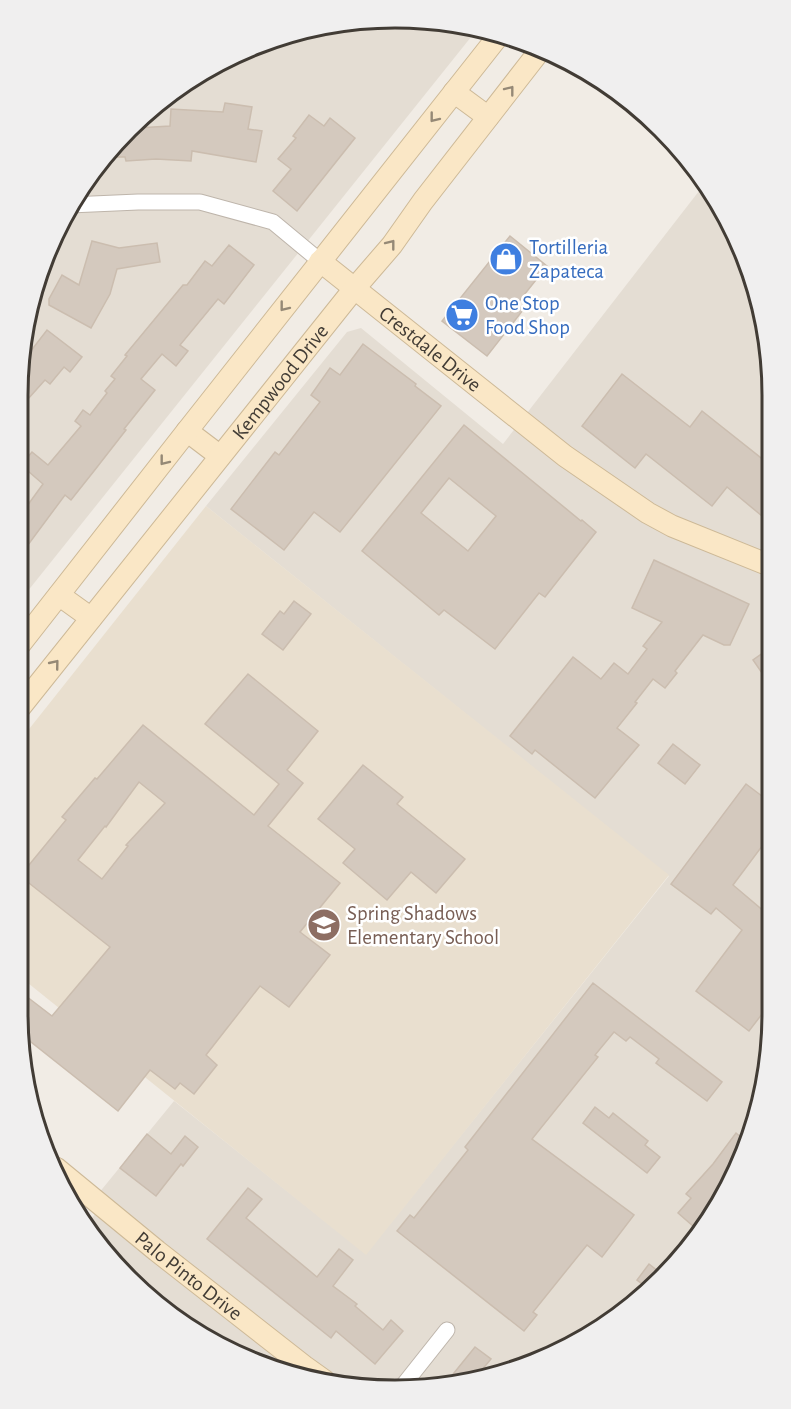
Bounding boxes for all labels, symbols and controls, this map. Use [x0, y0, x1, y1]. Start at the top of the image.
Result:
one-way arrow [503, 86, 514, 97]
one-way arrow [430, 111, 441, 122]
place label: Tortilleria Zapateca [529, 237, 608, 282]
one-way arrow [384, 240, 395, 251]
shop icon: Tortilleria Zapateca [488, 241, 524, 277]
place label: One Stop Food Shop [485, 293, 570, 338]
supermarket icon: One Stop Food Shop [444, 297, 480, 333]
one-way arrow [281, 301, 292, 312]
street label: Crestdale Drive [375, 302, 485, 396]
street label: Kempwood Drive [228, 320, 332, 443]
one-way arrow [160, 454, 171, 465]
one-way arrow [47, 660, 58, 671]
place label: Spring Shadows Elementary School [347, 903, 499, 948]
school or university icon: Spring Shadows Elementary School [306, 907, 342, 943]
street label: Palo Pinto Drive [131, 1227, 246, 1324]

